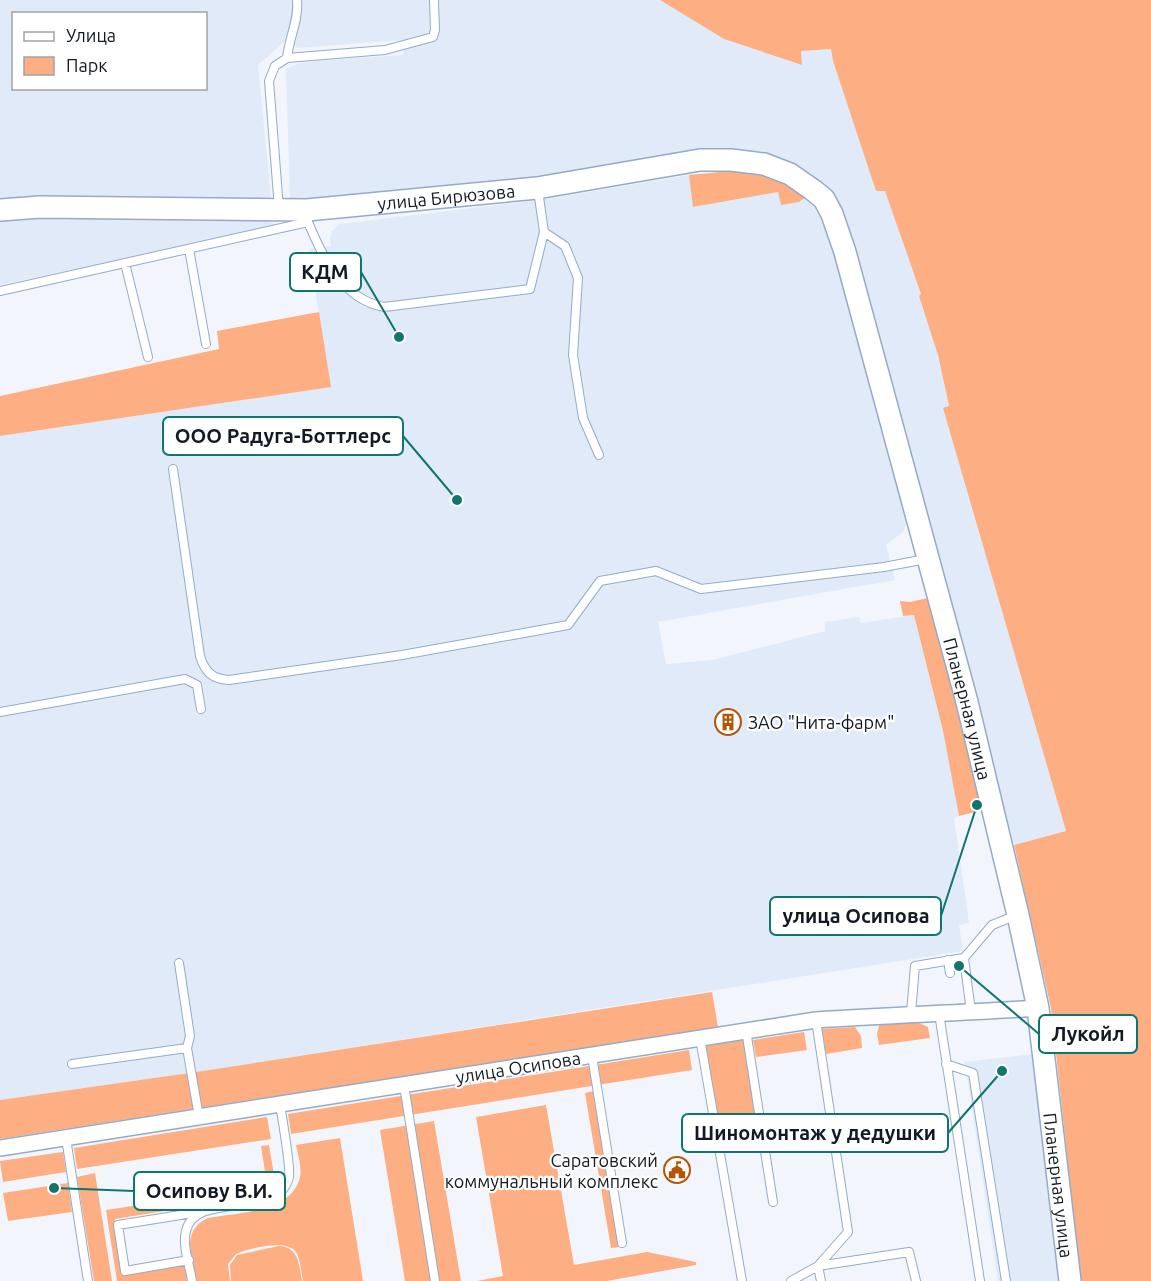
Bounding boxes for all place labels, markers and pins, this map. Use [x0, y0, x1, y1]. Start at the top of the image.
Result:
callout: КДМ [290, 253, 361, 291]
callout: ООО Радуга-Боттлерс [163, 417, 403, 455]
building icon: ЗАО "Нита-фарм" [713, 707, 743, 737]
place label: ЗАО "Нита-фарм" [748, 712, 894, 732]
callout: улица Осипова [770, 897, 941, 935]
callout: Лукойл [1039, 1015, 1137, 1053]
callout: Шиномонтаж у дедушки [682, 1114, 948, 1152]
place label: Саратовский коммунальный комплекс [445, 1150, 658, 1191]
public building icon: Саратовский коммунальный комплекс [662, 1155, 692, 1185]
callout: Осипову В.И. [134, 1172, 285, 1210]

